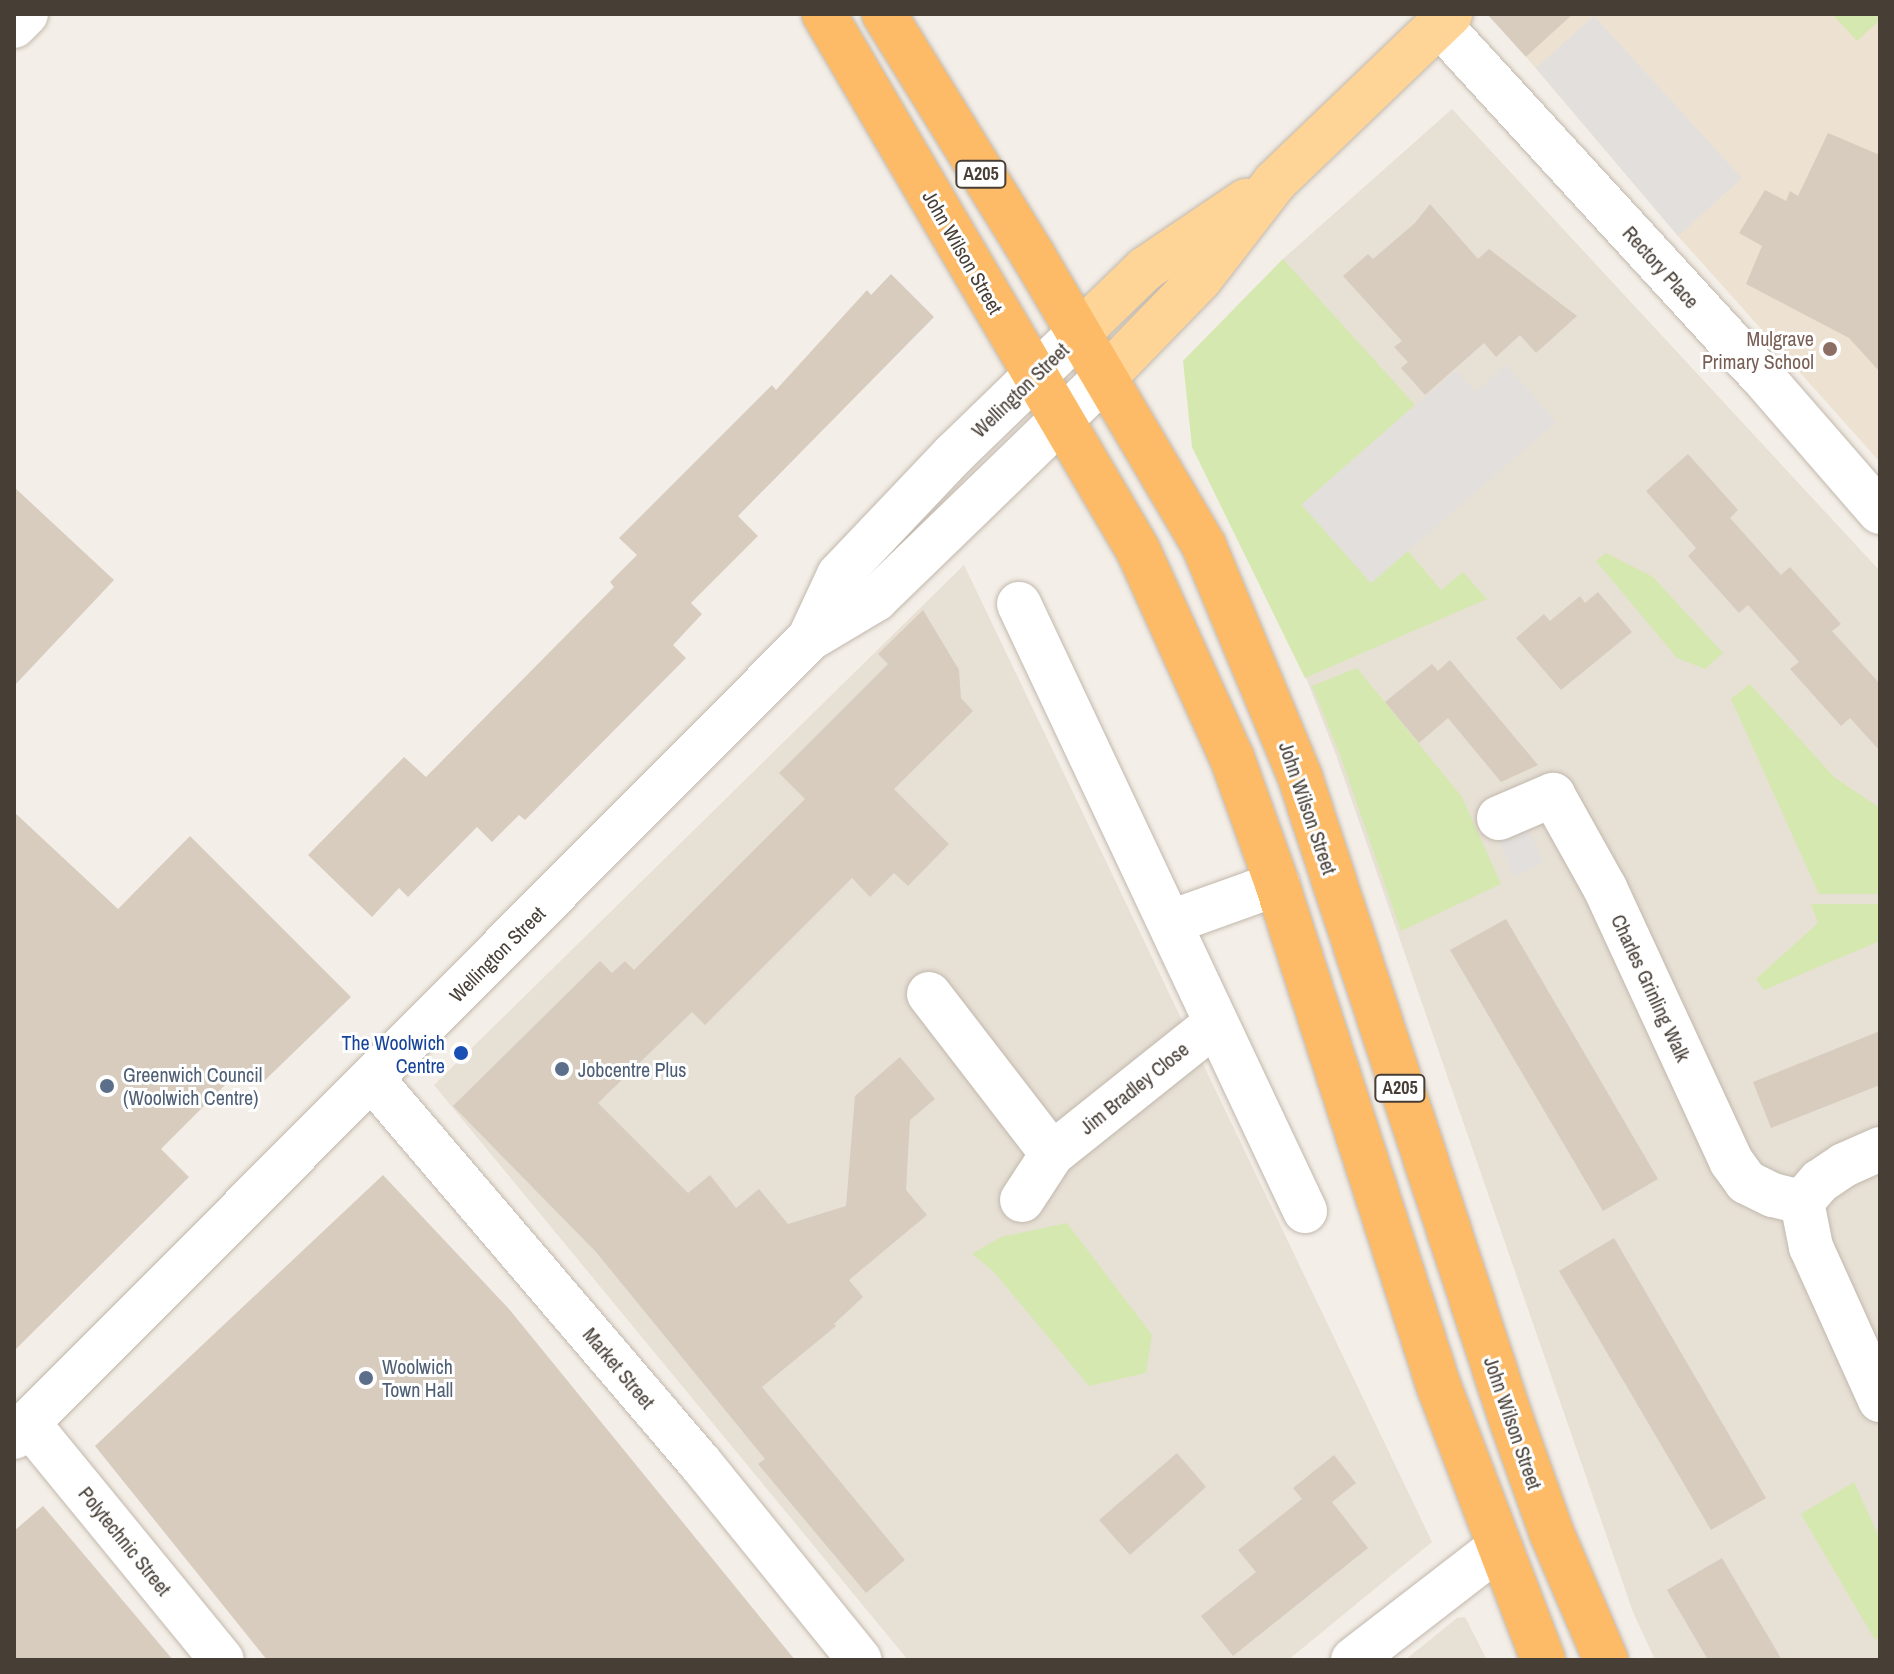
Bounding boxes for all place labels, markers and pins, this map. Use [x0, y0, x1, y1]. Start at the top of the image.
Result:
place label: Mulgrave Primary School [1702, 326, 1814, 373]
marker: Mulgrave Primary School [1821, 340, 1839, 358]
place label: The Woolwich Centre [341, 1030, 445, 1077]
marker: The Woolwich Centre [452, 1044, 470, 1062]
place label: Jobcentre Plus [578, 1057, 686, 1081]
marker: Jobcentre Plus [553, 1060, 571, 1078]
place label: Greenwich Council (Woolwich Centre) [123, 1062, 262, 1109]
marker: Greenwich Council (Woolwich Centre) [98, 1077, 116, 1095]
place label: Woolwich Town Hall [382, 1354, 453, 1401]
marker: Woolwich Town Hall [357, 1369, 375, 1387]

